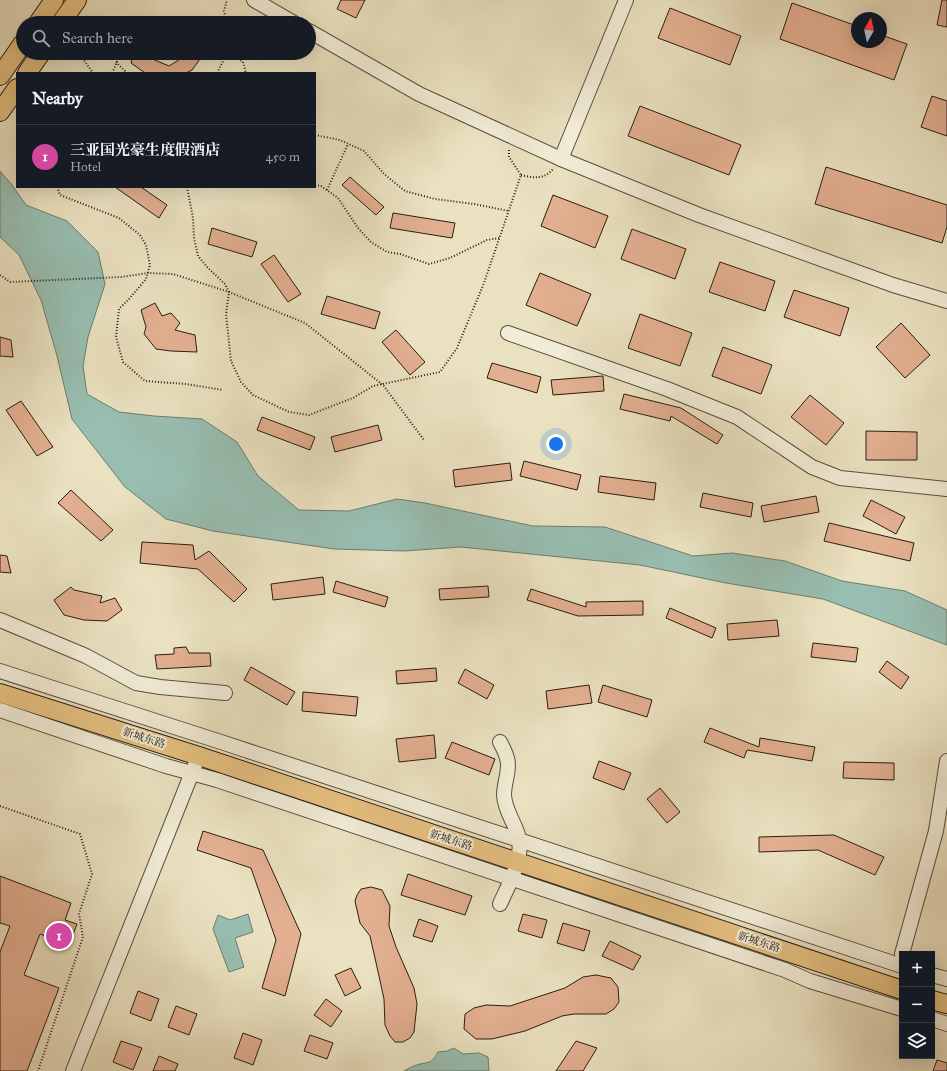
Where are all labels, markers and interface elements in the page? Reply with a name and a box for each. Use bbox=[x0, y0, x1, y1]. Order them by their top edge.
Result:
north arrow bbox=[851, 12, 887, 48]
search box bbox=[16, 16, 316, 60]
icon: search bbox=[30, 27, 52, 49]
text: Search here bbox=[62, 29, 133, 47]
text: Nearby bbox=[32, 88, 83, 109]
text: 三亚国光豪生度假酒店 bbox=[70, 141, 220, 159]
text: 1 bbox=[42, 149, 48, 165]
text: 450 m bbox=[265, 149, 300, 165]
text: Hotel bbox=[70, 159, 101, 175]
your location bbox=[546, 434, 566, 454]
street label: 新城东路 bbox=[121, 725, 167, 751]
street label: 新城东路 bbox=[428, 827, 474, 853]
pin: 1 bbox=[46, 921, 72, 951]
street label: 新城东路 bbox=[736, 929, 782, 955]
map controls bbox=[899, 951, 935, 1059]
button: + bbox=[899, 951, 935, 987]
button: − bbox=[899, 987, 935, 1023]
button: layers bbox=[899, 1023, 935, 1059]

